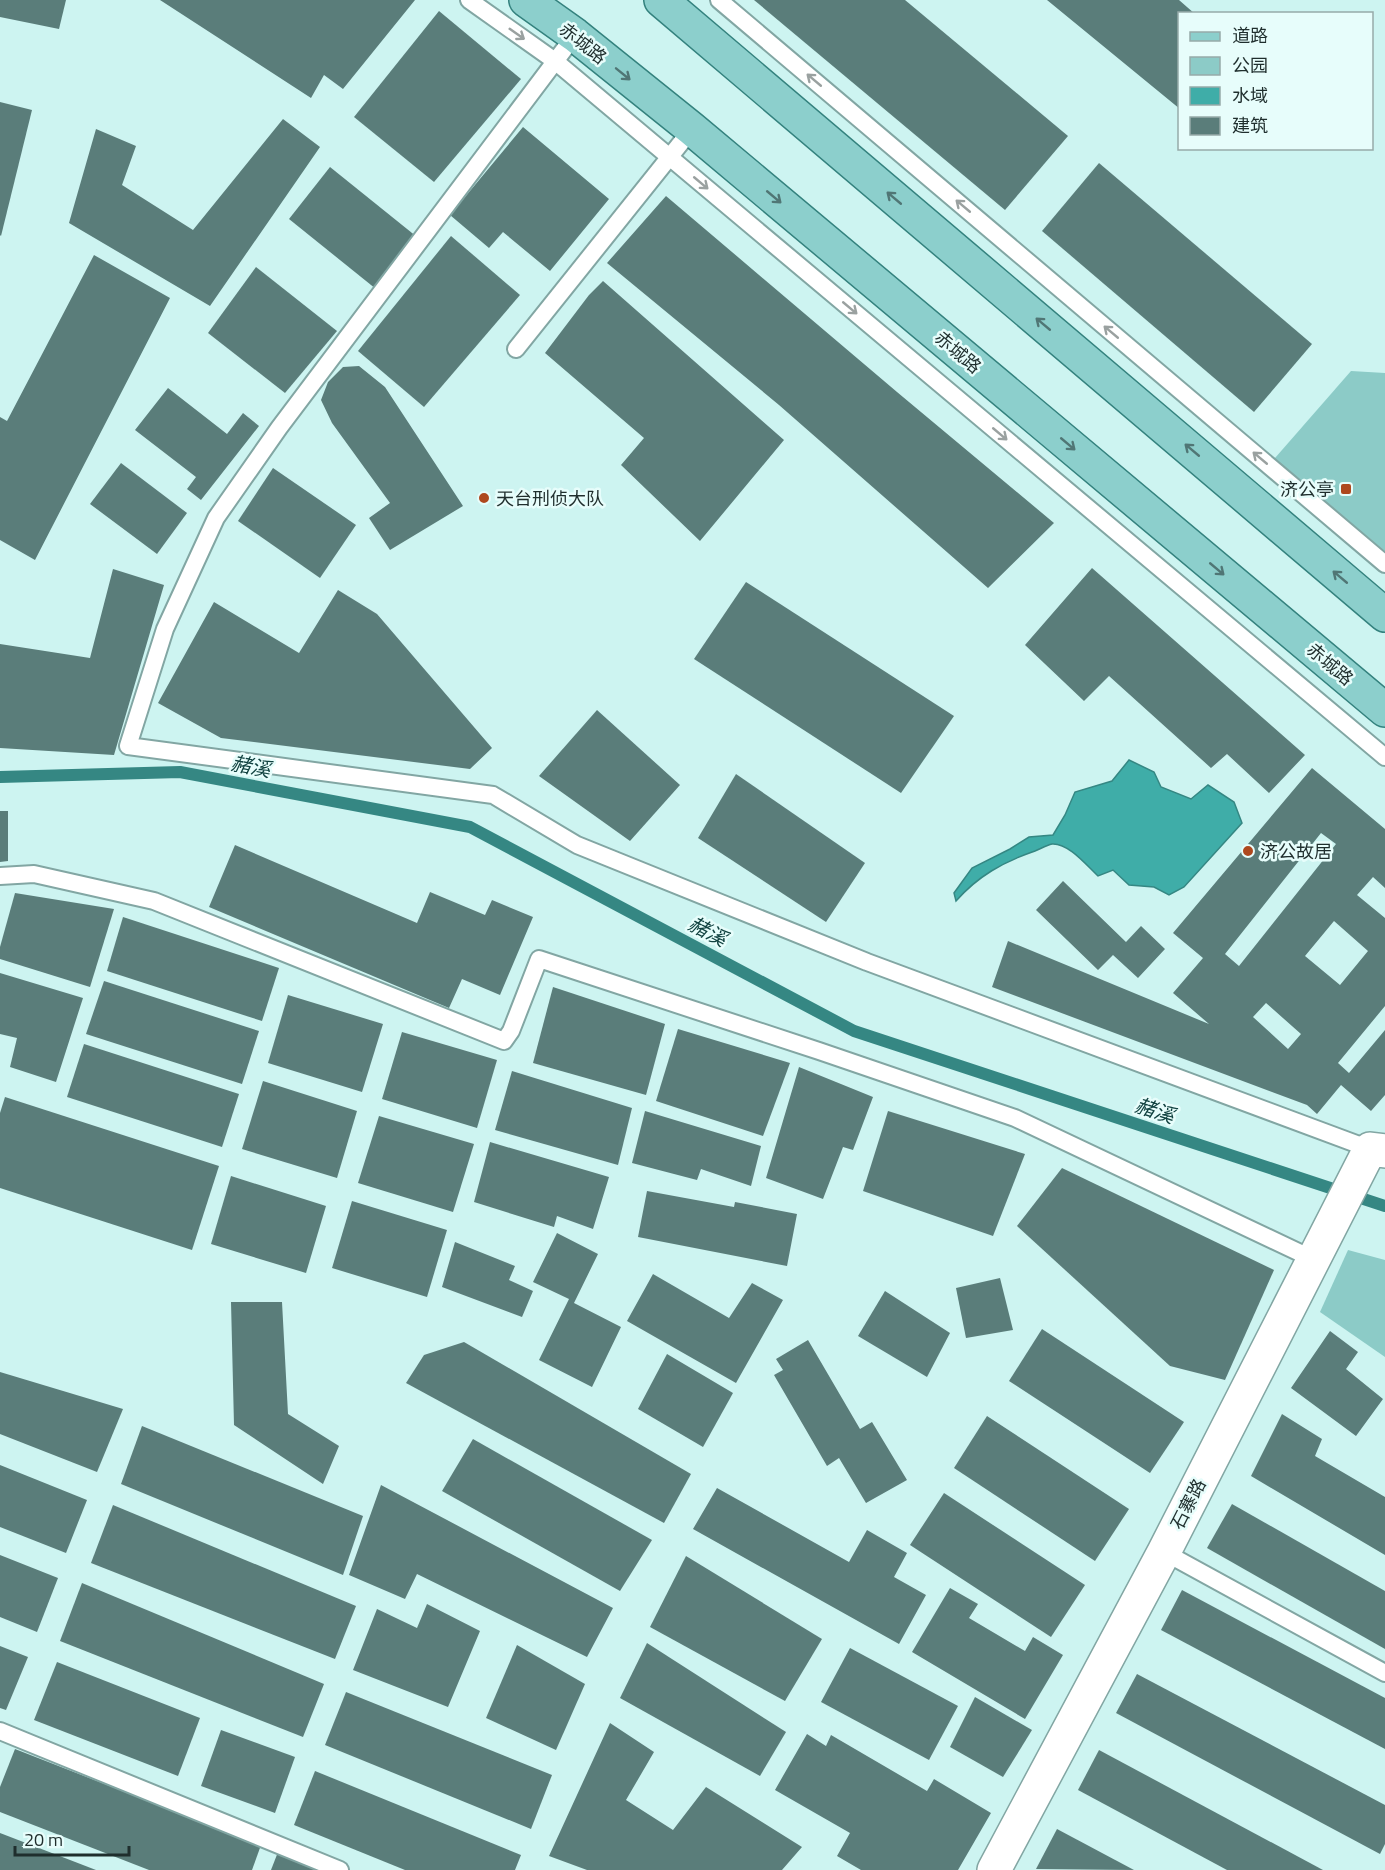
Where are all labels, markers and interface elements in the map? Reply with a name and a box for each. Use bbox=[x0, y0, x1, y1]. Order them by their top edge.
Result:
legend bbox=[1178, 12, 1373, 150]
street label: 赤城路 bbox=[553, 16, 613, 70]
text: 道路 bbox=[1232, 22, 1268, 49]
one-way arrow bbox=[508, 28, 524, 40]
text: 公园 bbox=[1232, 52, 1268, 79]
one-way arrow bbox=[615, 67, 631, 80]
one-way arrow bbox=[807, 73, 822, 87]
text: 水域 bbox=[1232, 82, 1268, 109]
text: 建筑 bbox=[1232, 112, 1268, 139]
one-way arrow bbox=[693, 176, 708, 190]
one-way arrow bbox=[766, 190, 781, 204]
one-way arrow bbox=[887, 191, 902, 205]
one-way arrow bbox=[956, 199, 971, 213]
one-way arrow bbox=[842, 301, 857, 315]
one-way arrow bbox=[1036, 317, 1051, 331]
street label: 赤城路 bbox=[929, 324, 987, 380]
one-way arrow bbox=[1104, 326, 1120, 339]
one-way arrow bbox=[992, 427, 1008, 440]
one-way arrow bbox=[1060, 437, 1075, 451]
one-way arrow bbox=[1184, 444, 1200, 457]
one-way arrow bbox=[1253, 451, 1268, 465]
place label: 济公亭 bbox=[1280, 476, 1334, 503]
marker: 济公亭 bbox=[1339, 482, 1353, 496]
place label: 天台刑侦大队 bbox=[496, 485, 604, 512]
marker: 天台刑侦大队 bbox=[477, 491, 491, 505]
one-way arrow bbox=[1209, 562, 1224, 576]
one-way arrow bbox=[1332, 570, 1348, 583]
street label: 赤城路 bbox=[1301, 636, 1359, 692]
water label: 赭溪 bbox=[228, 747, 276, 785]
place label: 济公故居 bbox=[1260, 838, 1332, 865]
marker: 济公故居 bbox=[1241, 844, 1255, 858]
water label: 赭溪 bbox=[683, 908, 735, 955]
water label: 赭溪 bbox=[1131, 1089, 1181, 1132]
street label: 石寨路 bbox=[1164, 1474, 1212, 1534]
scale bar bbox=[15, 1819, 129, 1857]
text: 20 m bbox=[24, 1826, 63, 1853]

